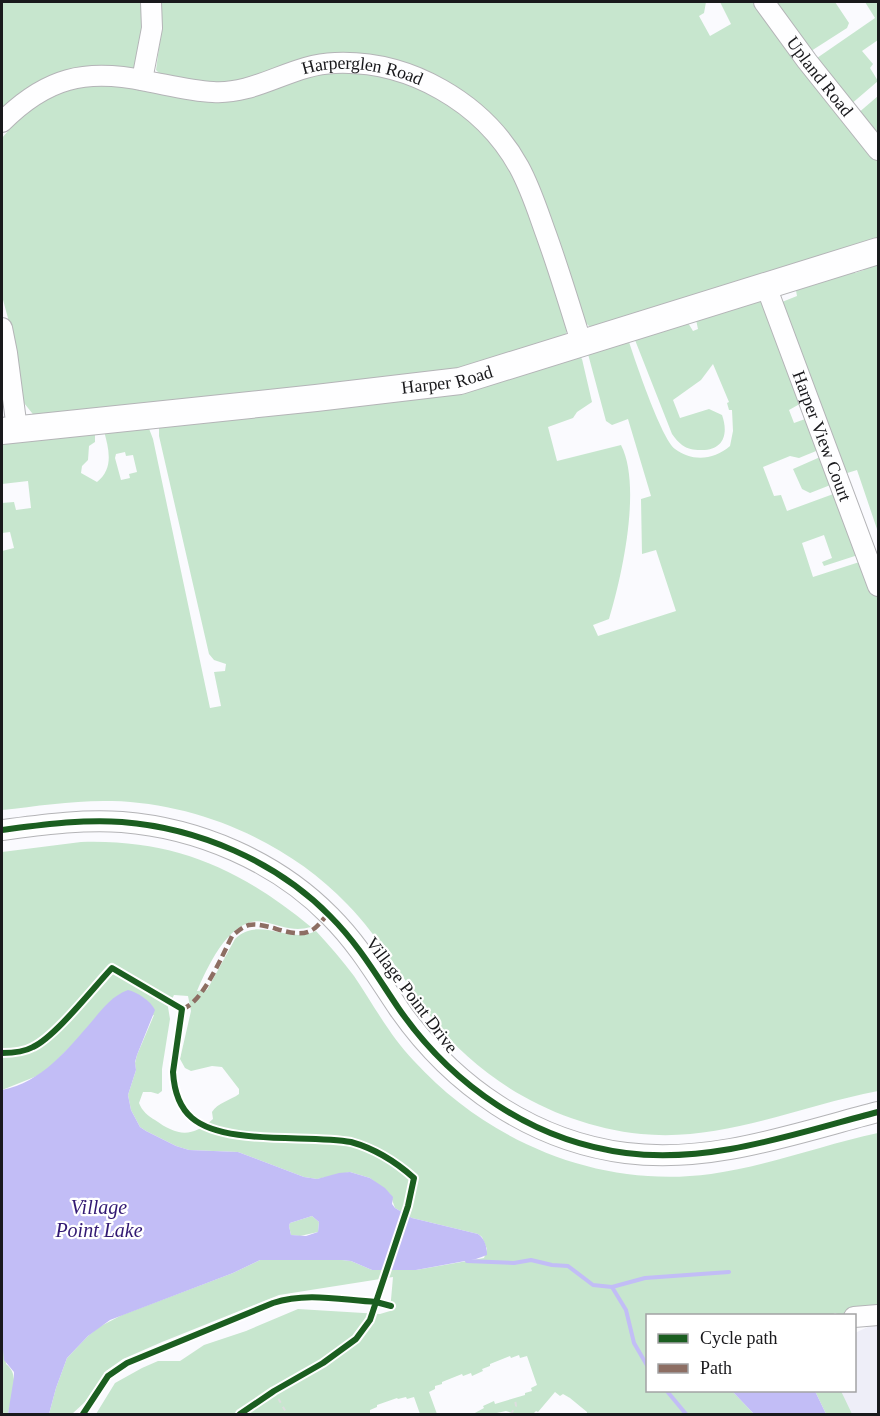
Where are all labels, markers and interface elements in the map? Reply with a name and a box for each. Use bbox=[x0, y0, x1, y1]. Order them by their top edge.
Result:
street label: Upland Road bbox=[783, 33, 857, 120]
street label: Harperglen Road bbox=[299, 53, 426, 89]
street label: Harper Road bbox=[400, 361, 495, 398]
street label: Harper View Court bbox=[789, 368, 855, 504]
street label: Village Point Drive bbox=[362, 933, 462, 1057]
water label: Village Point Lake bbox=[54, 1196, 143, 1241]
legend bbox=[646, 1314, 856, 1392]
text: Cycle path bbox=[700, 1328, 777, 1348]
text: Path bbox=[700, 1358, 732, 1378]

